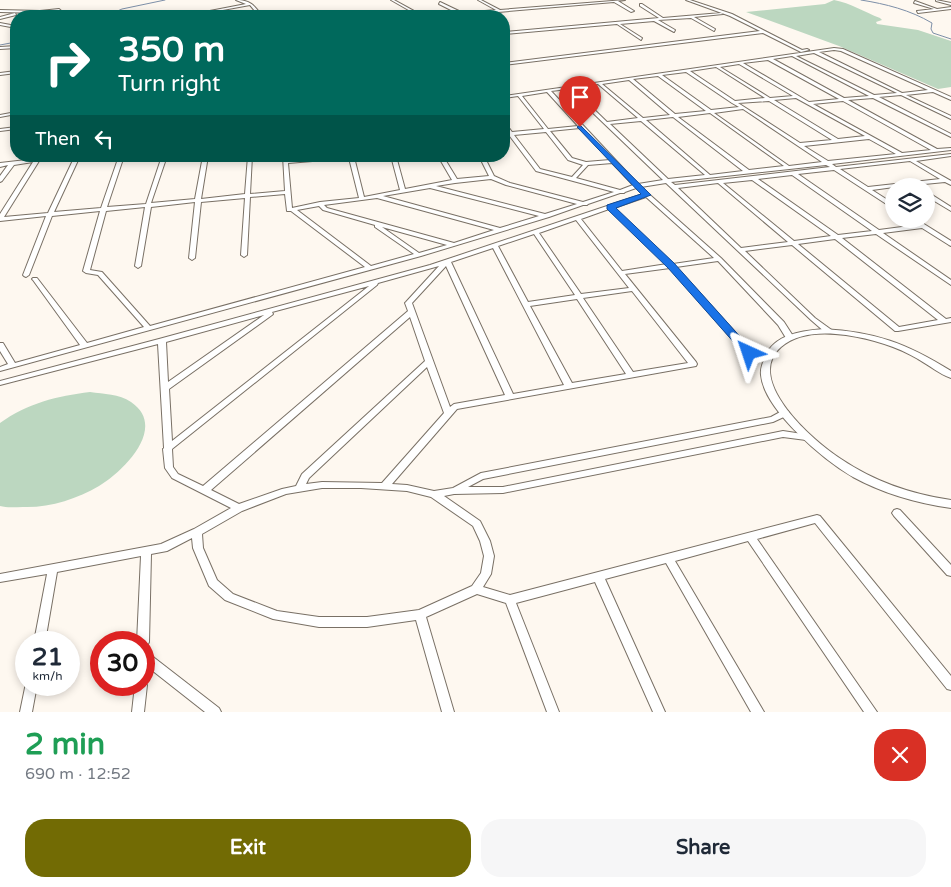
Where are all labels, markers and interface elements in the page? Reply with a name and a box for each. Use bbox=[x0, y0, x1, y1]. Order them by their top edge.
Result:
text: 350 m bbox=[118, 29, 225, 71]
icon: right bbox=[35, 30, 100, 95]
text: Turn right bbox=[118, 71, 220, 97]
pin bbox=[559, 76, 601, 127]
icon: arrive bbox=[566, 83, 594, 111]
icon: left bbox=[90, 125, 118, 153]
text: Then bbox=[35, 128, 80, 150]
map controls bbox=[885, 178, 935, 228]
button: layers bbox=[885, 178, 935, 228]
position arrow bbox=[722, 326, 774, 378]
speed limit sign: 30 bbox=[90, 631, 155, 696]
text: 21 bbox=[32, 642, 63, 672]
text: km/h bbox=[32, 669, 63, 683]
text: 2 min bbox=[25, 726, 105, 763]
button: close bbox=[874, 729, 926, 781]
text: 690 m · 12:52 bbox=[25, 764, 131, 784]
button: Exit bbox=[25, 819, 471, 877]
button: Share bbox=[481, 819, 926, 877]

